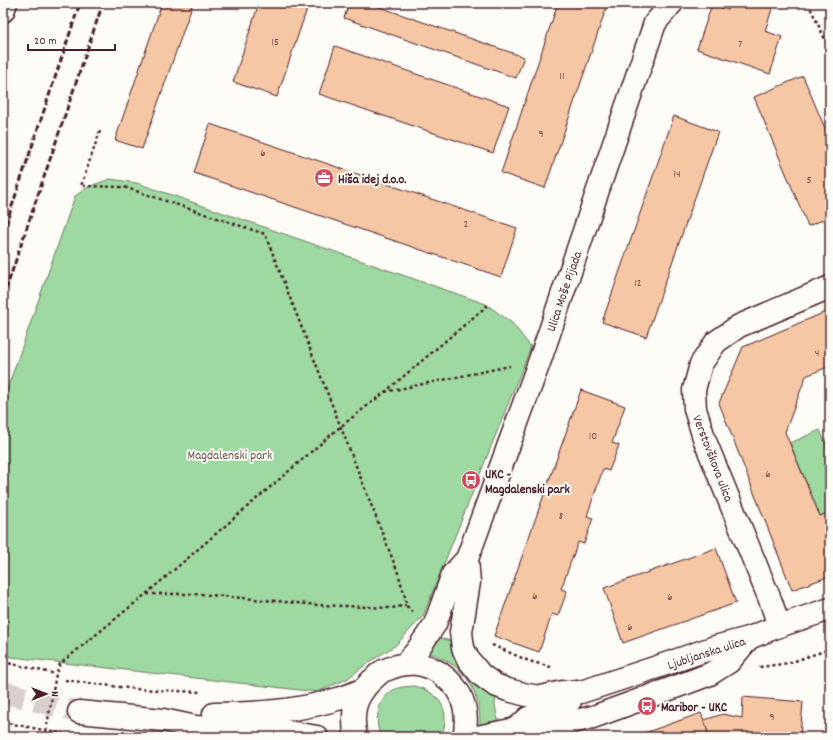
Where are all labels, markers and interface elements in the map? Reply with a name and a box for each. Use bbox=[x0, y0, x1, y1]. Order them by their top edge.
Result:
scale bar bbox=[28, 26, 115, 52]
text: 20 m bbox=[34, 33, 57, 50]
house number: 15 bbox=[271, 35, 279, 51]
house number: 7 bbox=[738, 37, 742, 53]
house number: 11 bbox=[560, 69, 564, 85]
house number: 9 bbox=[538, 127, 544, 143]
house number: 6 bbox=[260, 146, 266, 162]
office icon: Hiša idej d.o.o. bbox=[313, 167, 335, 189]
house number: 14 bbox=[674, 167, 680, 183]
place label: Hiša idej d.o.o. bbox=[338, 171, 406, 190]
house number: 5 bbox=[806, 173, 812, 189]
house number: 2 bbox=[464, 217, 469, 233]
street label: Ulica Moše Pijada bbox=[543, 248, 588, 334]
house number: 12 bbox=[634, 276, 642, 292]
house number: 4 bbox=[815, 346, 819, 362]
street label: Verstovškova ulica bbox=[686, 413, 737, 506]
house number: 10 bbox=[589, 429, 597, 445]
park label: Magdalenski park bbox=[188, 447, 272, 466]
place label: UKC - Magdalenski park bbox=[485, 466, 570, 500]
house number: 6 bbox=[765, 467, 771, 483]
bus stop icon: UKC - Magdalenski park bbox=[460, 469, 482, 491]
house number: 8 bbox=[559, 509, 563, 525]
house number: 6 bbox=[532, 589, 538, 605]
house number: 6 bbox=[667, 590, 673, 606]
house number: 6 bbox=[627, 620, 633, 636]
street label: Ljubljanska ulica bbox=[665, 633, 749, 676]
north arrow bbox=[26, 674, 66, 714]
text: N bbox=[46, 691, 62, 697]
bus stop icon: Maribor - UKC bbox=[636, 695, 658, 717]
place label: Maribor - UKC bbox=[661, 699, 728, 718]
house number: 9 bbox=[769, 710, 775, 726]

